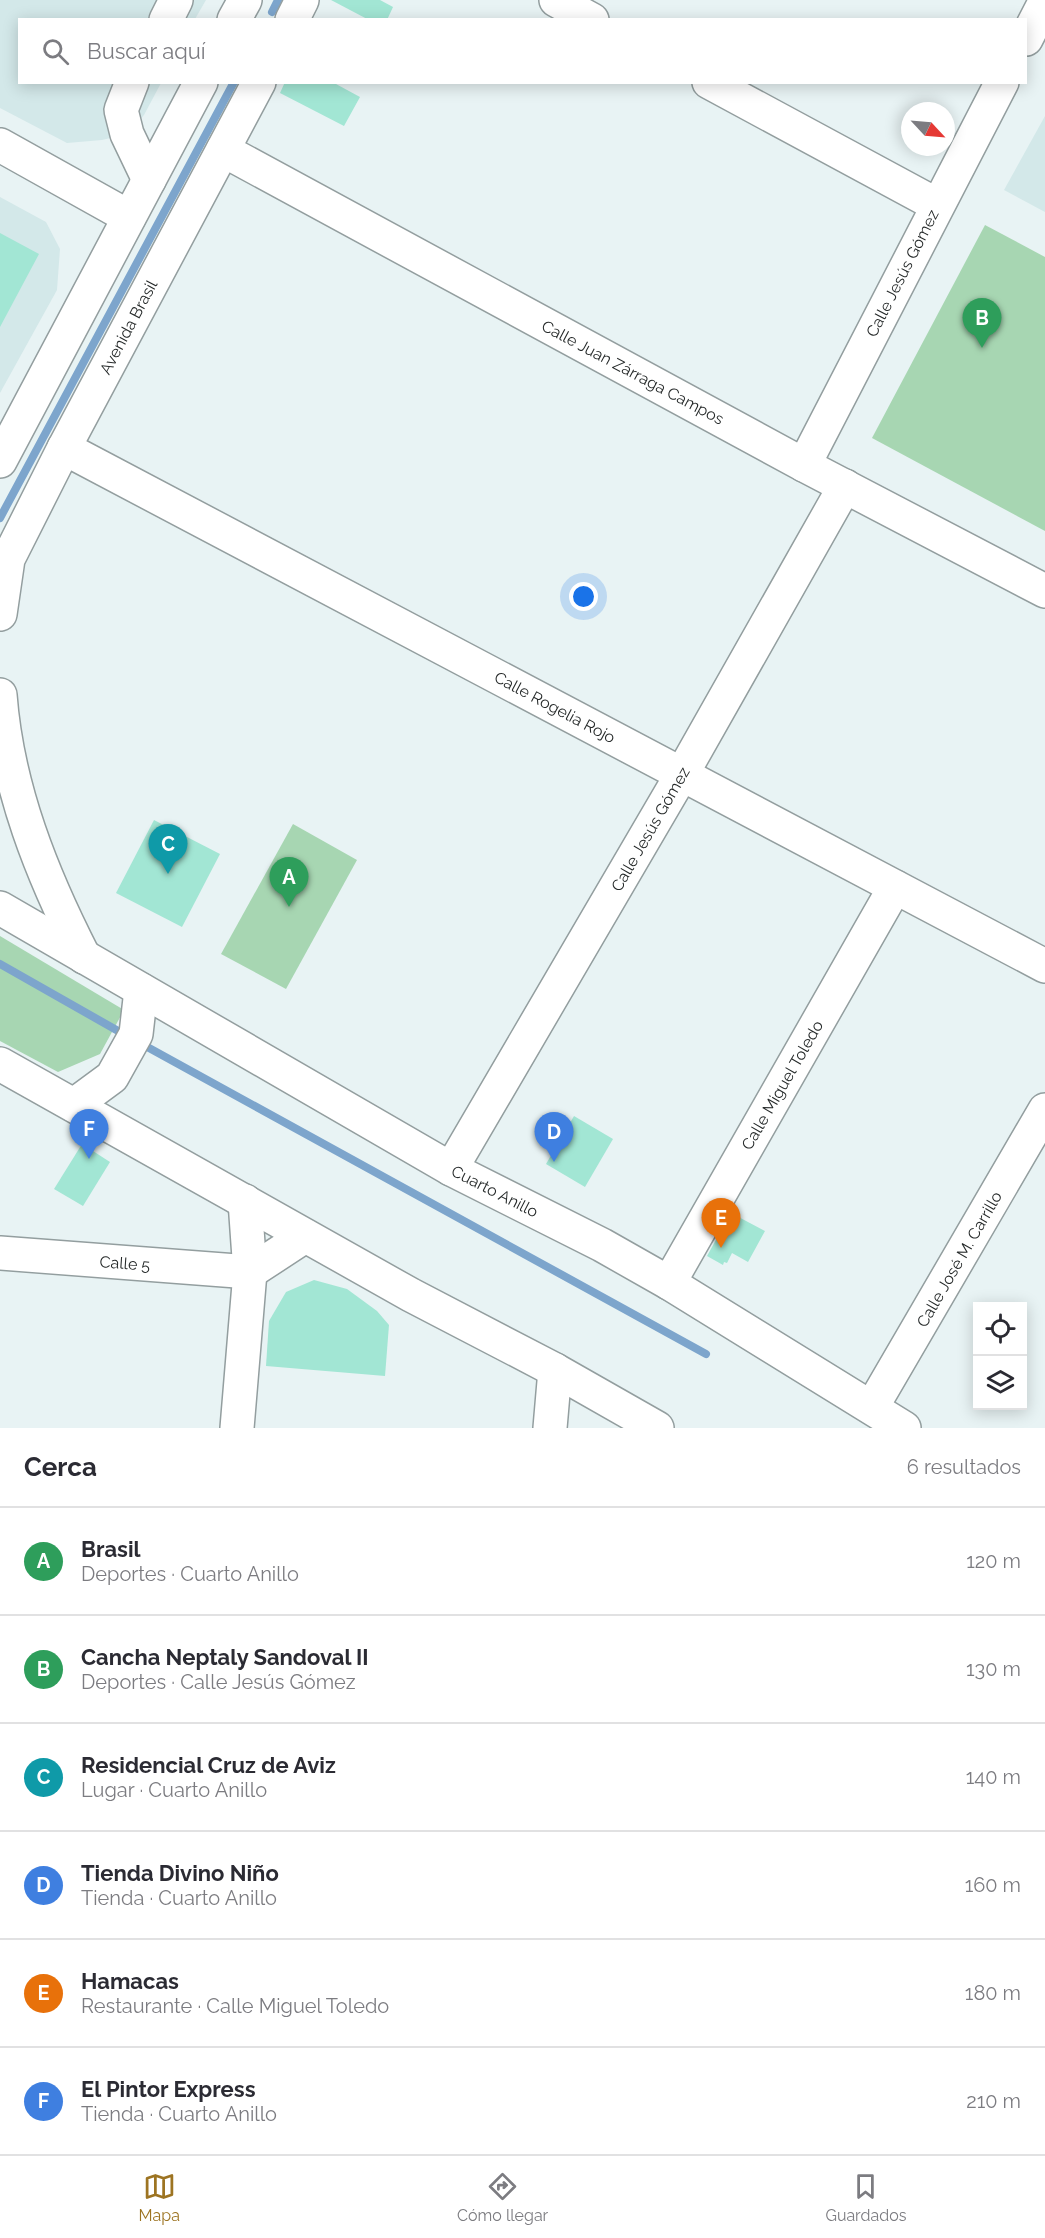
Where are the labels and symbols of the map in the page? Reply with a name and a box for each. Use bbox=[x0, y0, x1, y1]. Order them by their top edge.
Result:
north arrow bbox=[901, 102, 955, 156]
street label: Calle Jesús Gómez bbox=[862, 206, 943, 340]
street label: Avenida Brasil bbox=[96, 276, 162, 378]
pin: B bbox=[962, 298, 1002, 348]
street label: Calle Juan Zárraga Campos bbox=[538, 316, 727, 429]
your location bbox=[569, 582, 598, 611]
street label: Calle Rogelia Rojo bbox=[491, 668, 619, 747]
street label: Calle Jesús Gómez bbox=[607, 764, 694, 895]
pin: C bbox=[148, 824, 188, 874]
pin: A bbox=[270, 858, 308, 907]
street label: Calle Miguel Toledo bbox=[738, 1017, 827, 1153]
pin: F bbox=[70, 1110, 109, 1159]
pin: D bbox=[534, 1112, 574, 1162]
street label: Cuarto Anillo bbox=[448, 1161, 541, 1221]
street label: Calle José M. Carrillo bbox=[913, 1188, 1006, 1330]
pin: E bbox=[702, 1198, 740, 1248]
street label: Calle 5 bbox=[99, 1252, 151, 1275]

